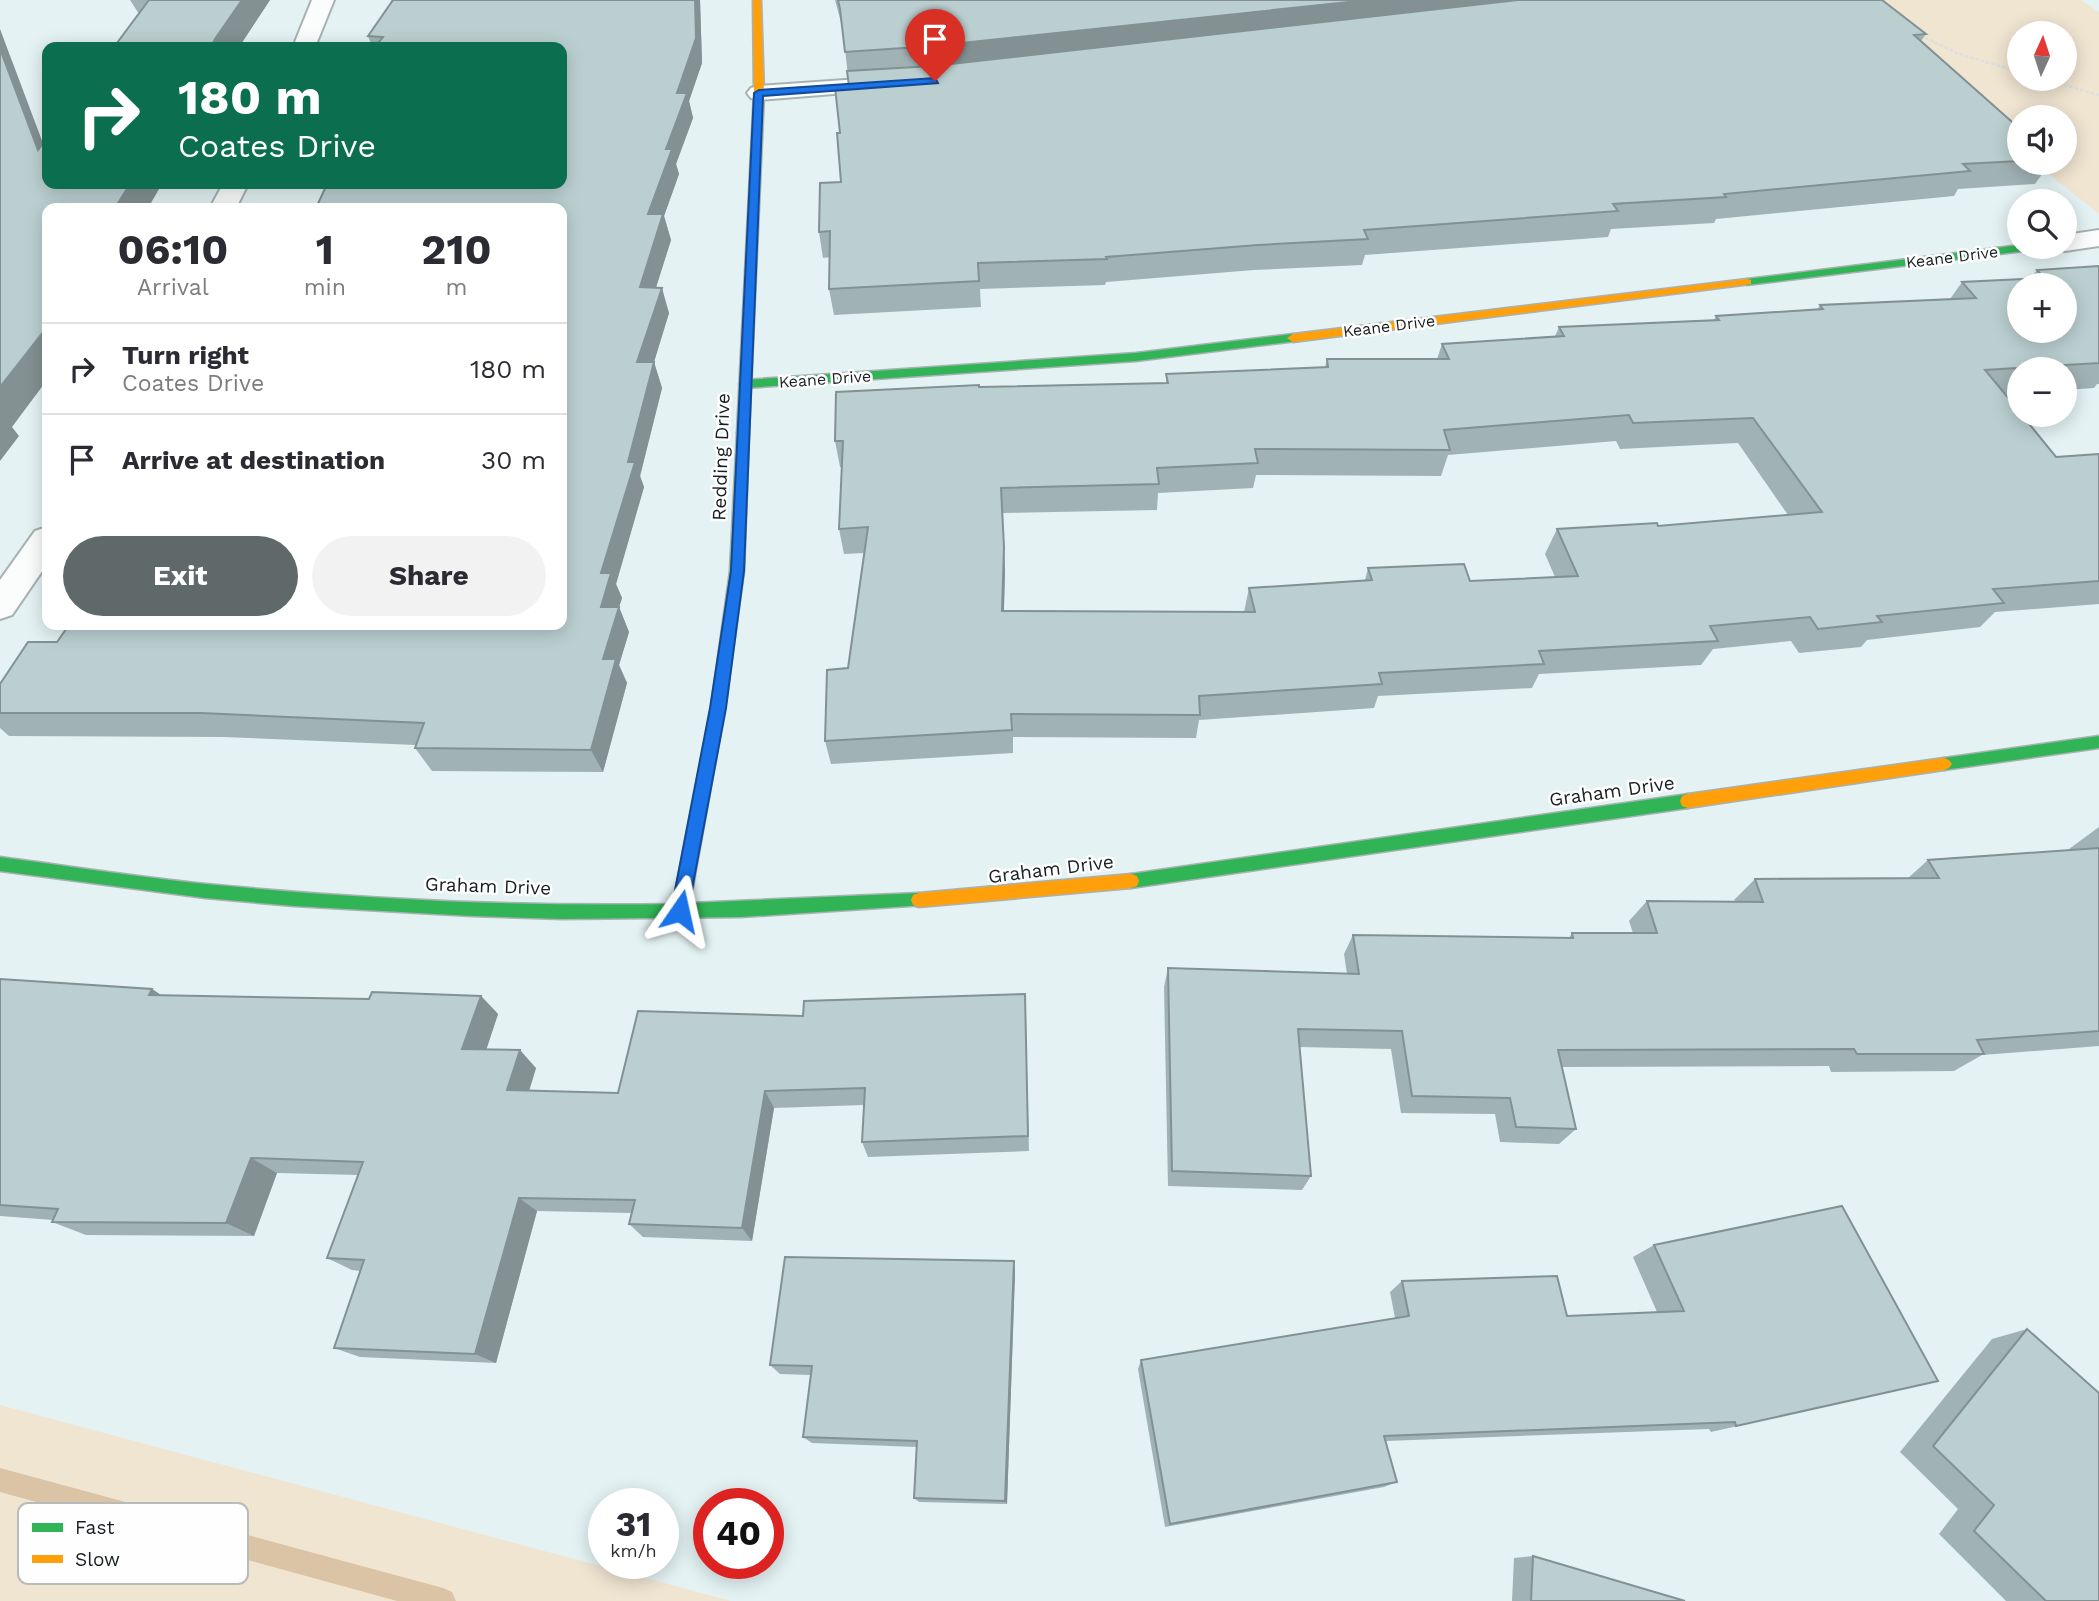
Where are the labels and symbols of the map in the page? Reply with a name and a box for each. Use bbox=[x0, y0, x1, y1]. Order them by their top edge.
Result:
pin bbox=[905, 9, 965, 81]
north arrow bbox=[2007, 21, 2077, 91]
street label: Keane Drive bbox=[1905, 242, 1999, 272]
street label: Keane Drive bbox=[1342, 311, 1436, 341]
street label: Keane Drive bbox=[778, 366, 872, 392]
street label: Redding Drive bbox=[707, 393, 735, 521]
street label: Graham Drive bbox=[1548, 771, 1676, 811]
street label: Graham Drive bbox=[987, 850, 1115, 888]
street label: Graham Drive bbox=[424, 872, 552, 900]
position arrow bbox=[643, 874, 717, 948]
speed limit sign: 40 bbox=[693, 1488, 784, 1579]
legend bbox=[18, 1503, 248, 1584]
text: Fast bbox=[75, 1516, 114, 1539]
text: Slow bbox=[75, 1548, 120, 1571]

